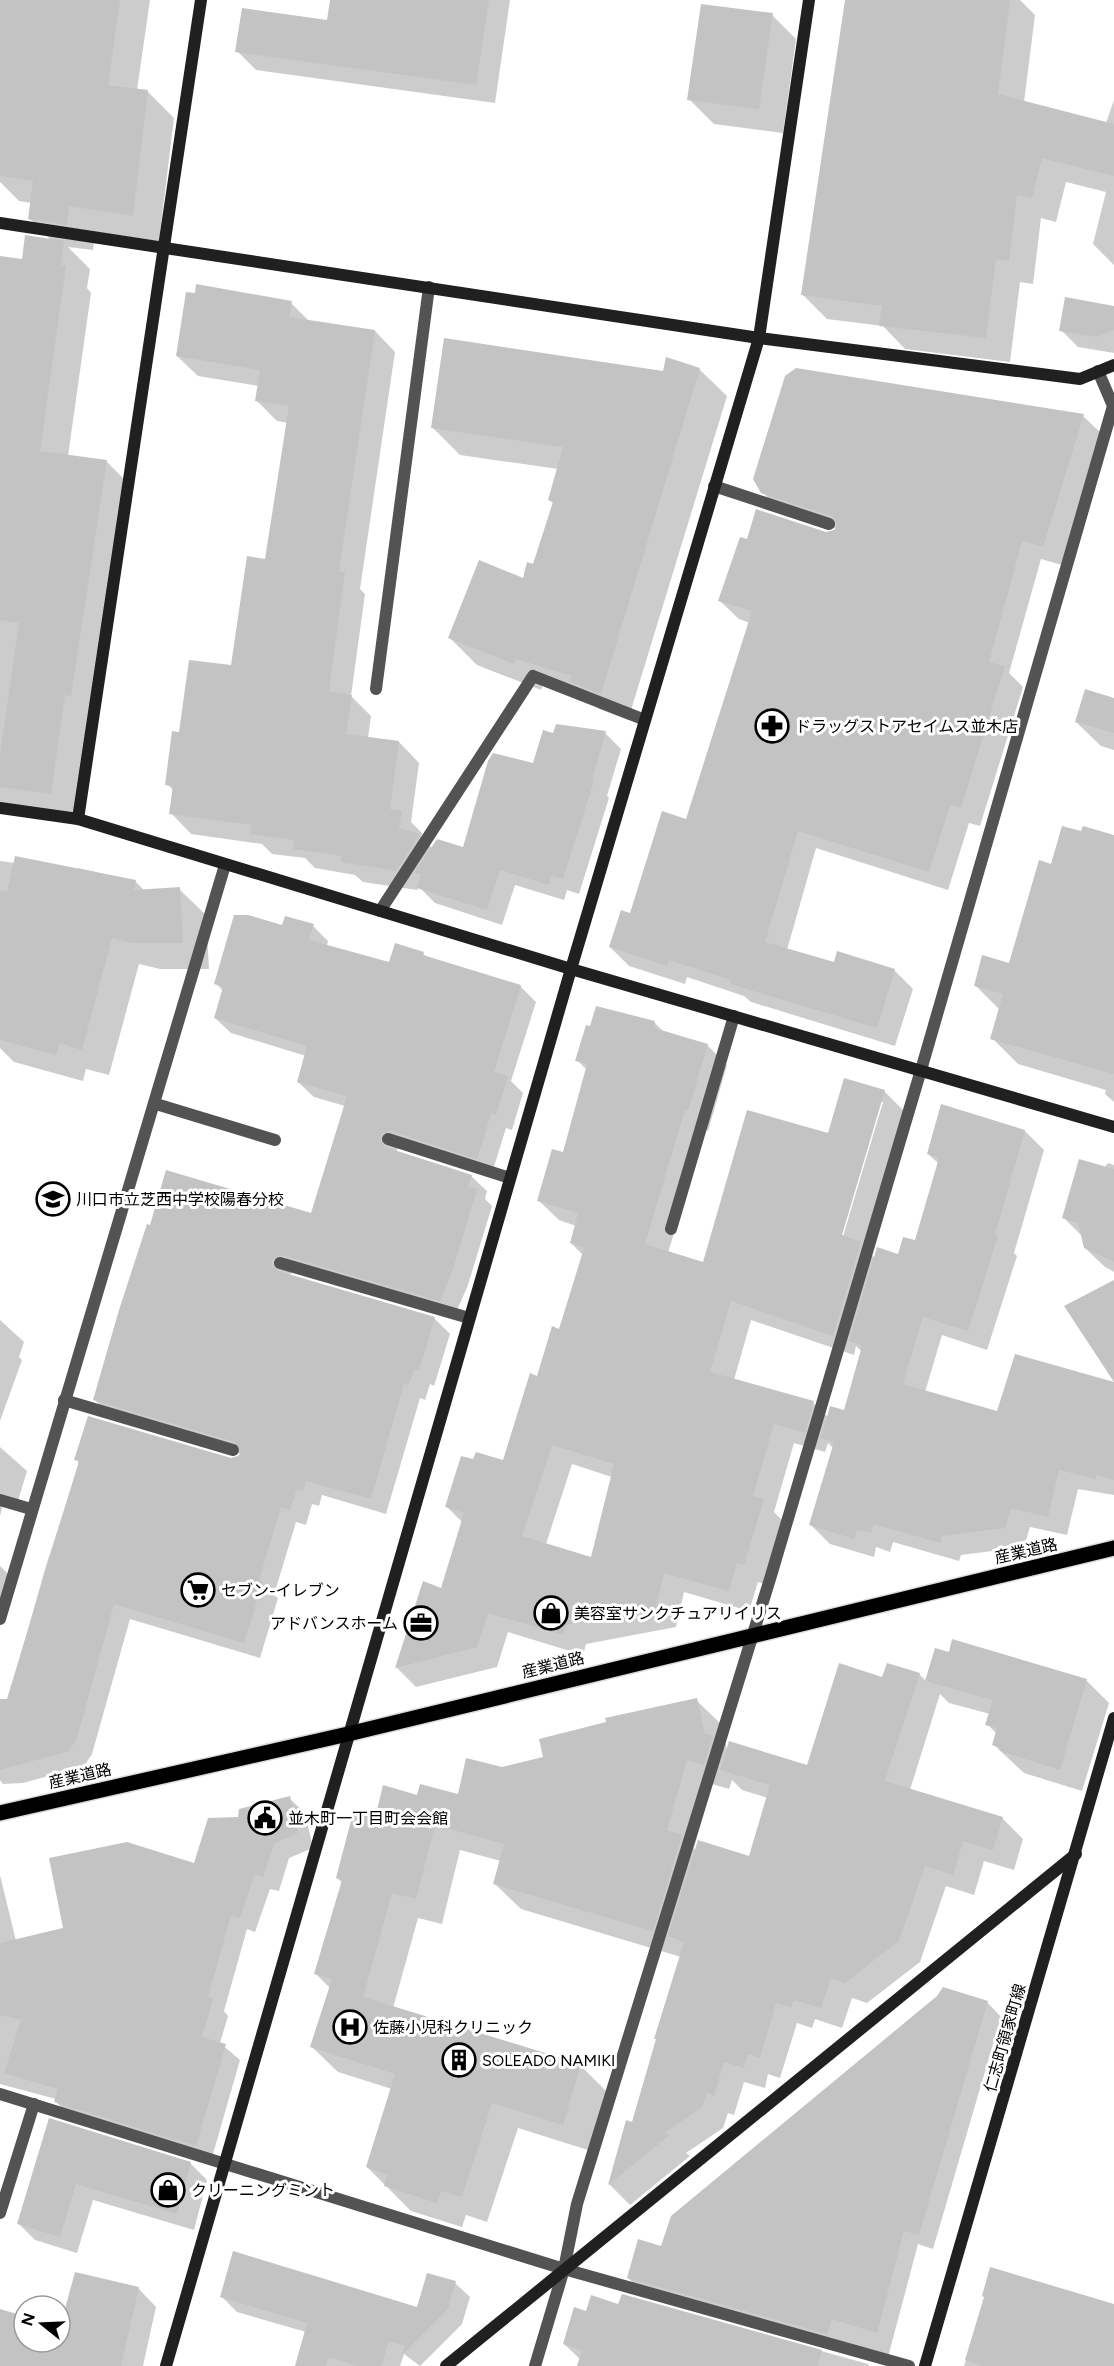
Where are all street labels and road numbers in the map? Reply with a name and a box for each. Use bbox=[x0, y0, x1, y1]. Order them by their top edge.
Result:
street label: 産業道路 bbox=[993, 1535, 1059, 1567]
street label: 産業道路 bbox=[520, 1648, 586, 1682]
street label: 産業道路 bbox=[47, 1760, 113, 1792]
street label: 仁志町領家町線 bbox=[980, 1982, 1030, 2094]

